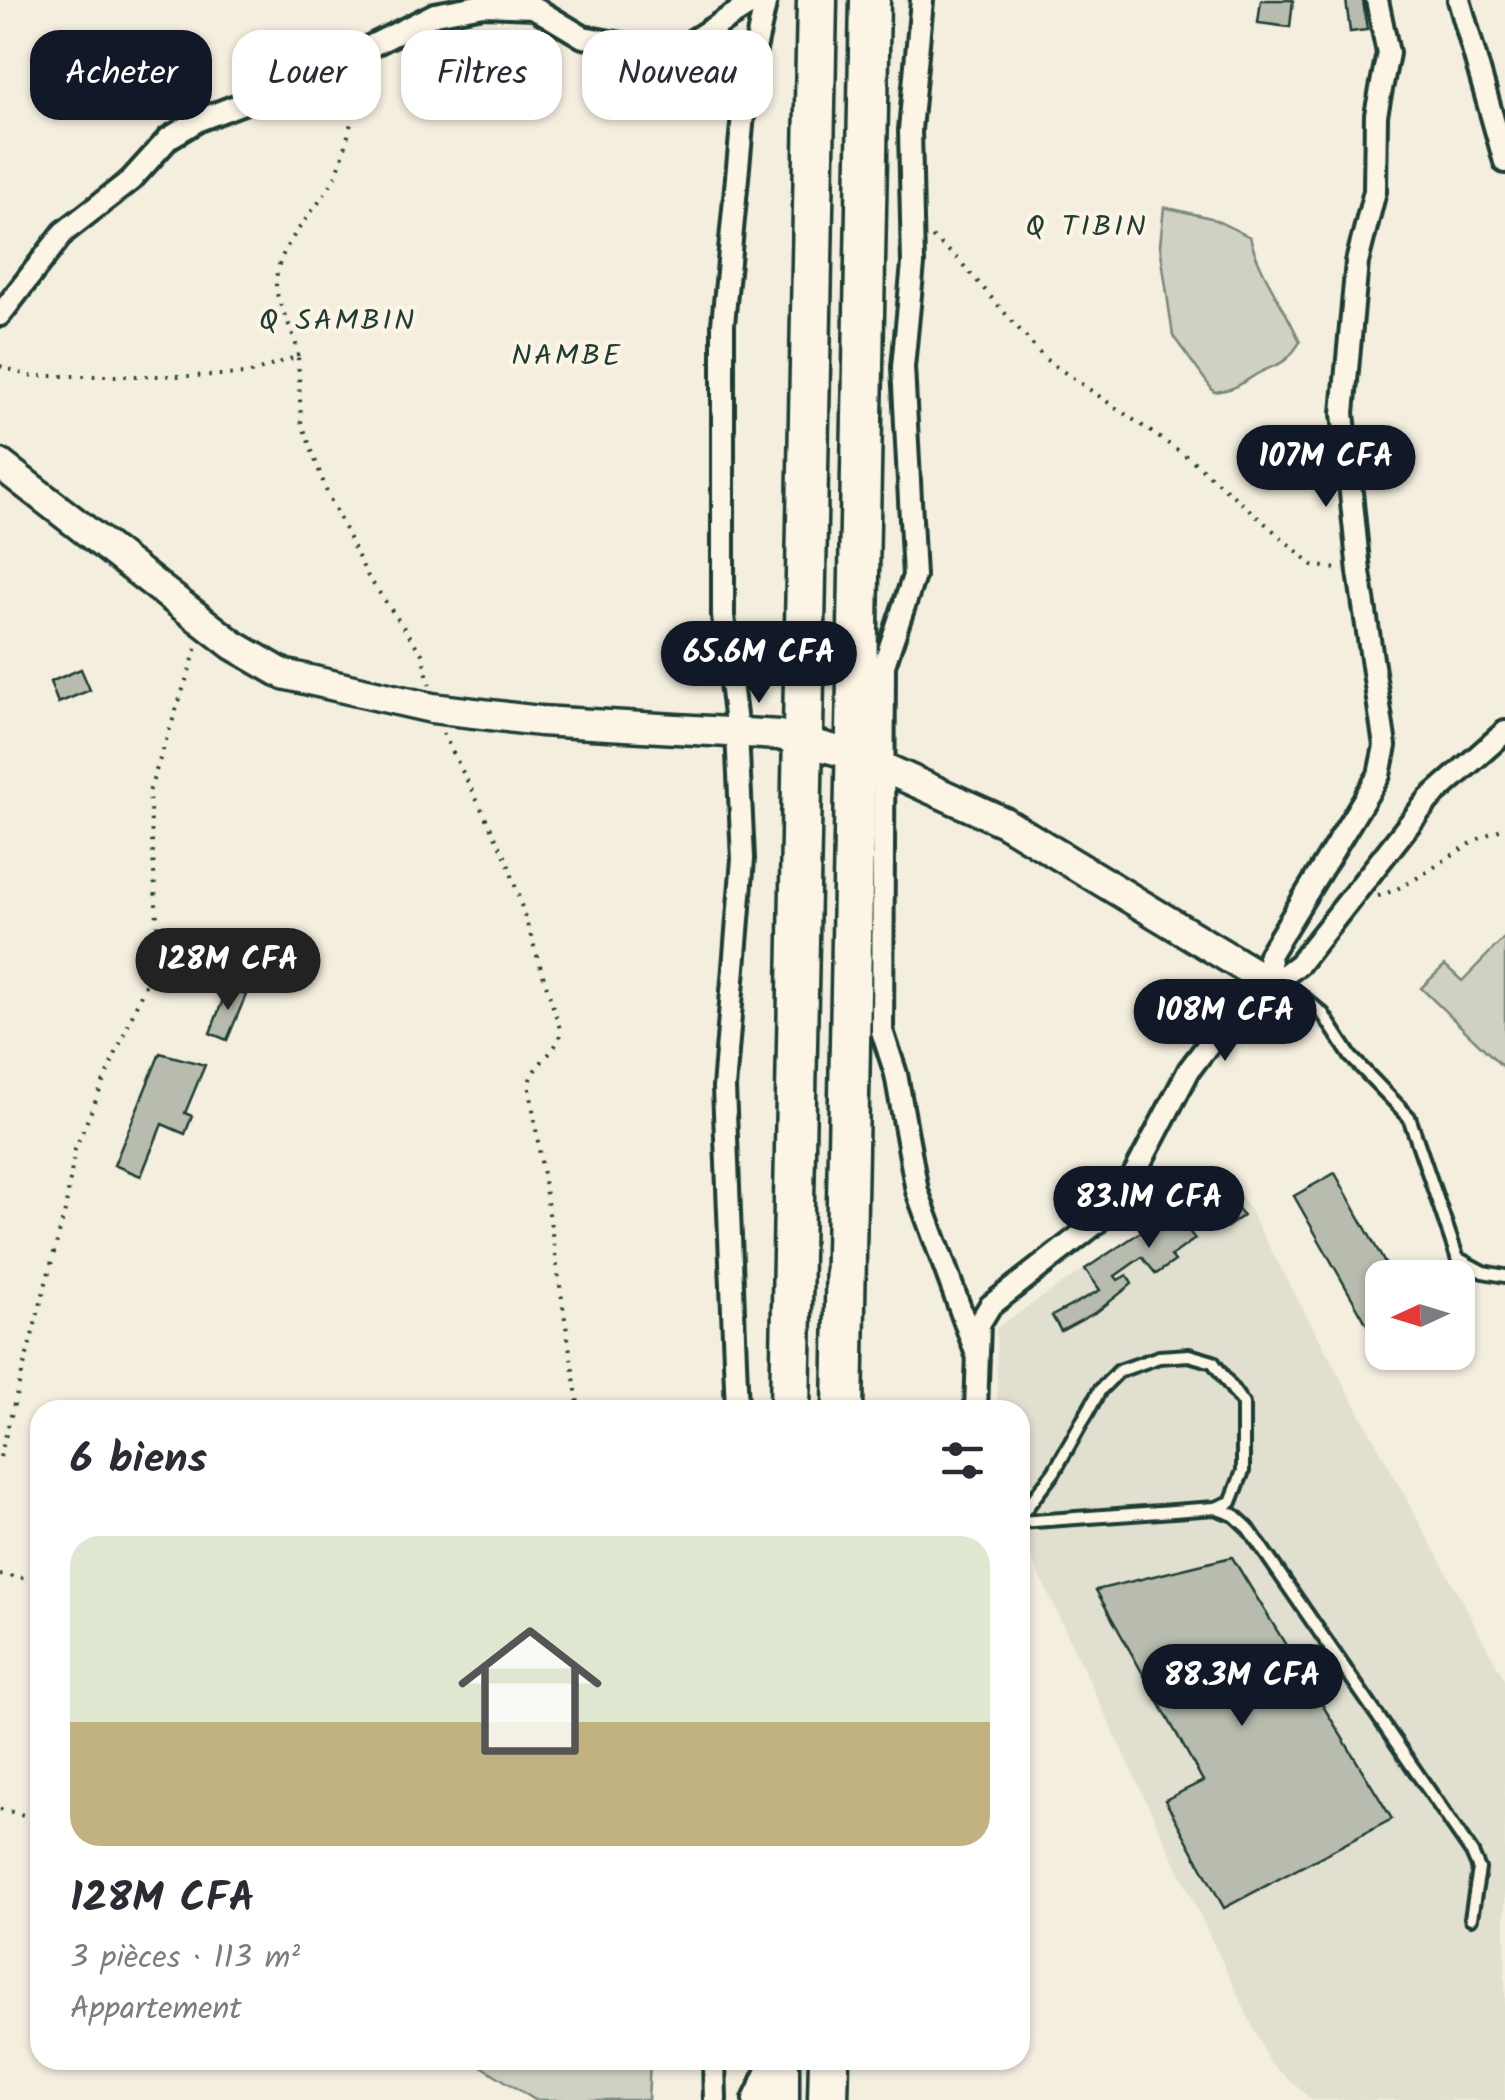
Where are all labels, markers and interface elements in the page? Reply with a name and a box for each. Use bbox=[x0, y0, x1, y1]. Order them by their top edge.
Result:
chip: Acheter bbox=[30, 30, 212, 120]
chip: Louer bbox=[232, 30, 381, 120]
chip: Filtres bbox=[401, 30, 562, 120]
chip: Nouveau bbox=[582, 30, 773, 120]
district label: Q TIBIN bbox=[1026, 204, 1148, 252]
district label: Q SAMBIN bbox=[259, 298, 417, 346]
district label: NAMBE bbox=[511, 333, 623, 381]
pin: 107M CFA bbox=[1223, 425, 1429, 510]
text: 107M CFA bbox=[1259, 432, 1393, 483]
pin: 65.6M CFA bbox=[645, 621, 873, 706]
text: 65.6M CFA bbox=[683, 628, 835, 679]
pin: 128M CFA bbox=[125, 928, 331, 1013]
text: 128M CFA bbox=[158, 935, 298, 986]
pin: 108M CFA bbox=[1122, 979, 1328, 1064]
text: 108M CFA bbox=[1156, 986, 1294, 1037]
pin: 83.1M CFA bbox=[1035, 1166, 1263, 1251]
text: 83.1M CFA bbox=[1075, 1173, 1223, 1224]
north arrow bbox=[1365, 1260, 1475, 1370]
map controls bbox=[1365, 1260, 1475, 1370]
text: 6 biens bbox=[70, 1427, 207, 1494]
icon: filters bbox=[935, 1433, 990, 1488]
icon: home bbox=[440, 1601, 620, 1781]
pin: 88.3M CFA bbox=[1128, 1644, 1356, 1729]
text: 88.3M CFA bbox=[1164, 1651, 1320, 1702]
text: 128M CFA bbox=[70, 1866, 255, 1933]
text: 3 pièces · 113 m² bbox=[70, 1933, 300, 1984]
text: Appartement bbox=[70, 1984, 242, 2035]

